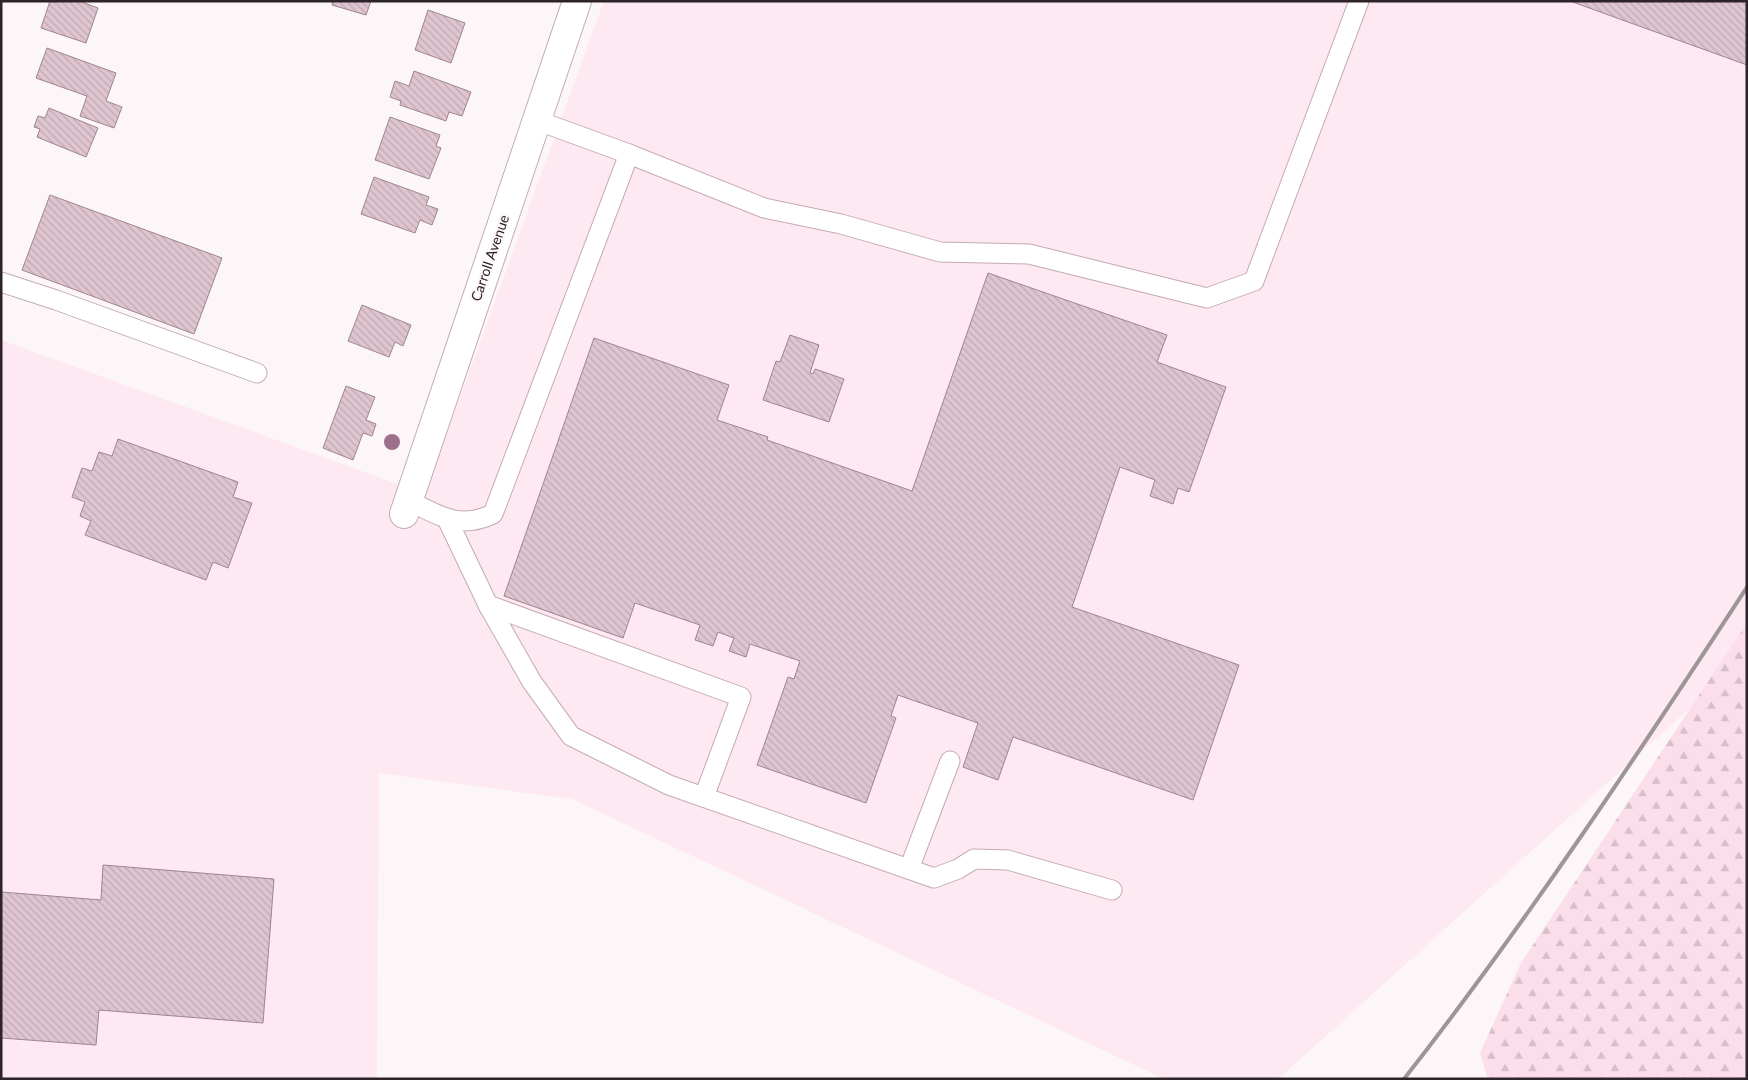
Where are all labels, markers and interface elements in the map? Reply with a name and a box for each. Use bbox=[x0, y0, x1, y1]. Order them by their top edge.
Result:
street label: Carroll Avenue bbox=[467, 212, 512, 303]

